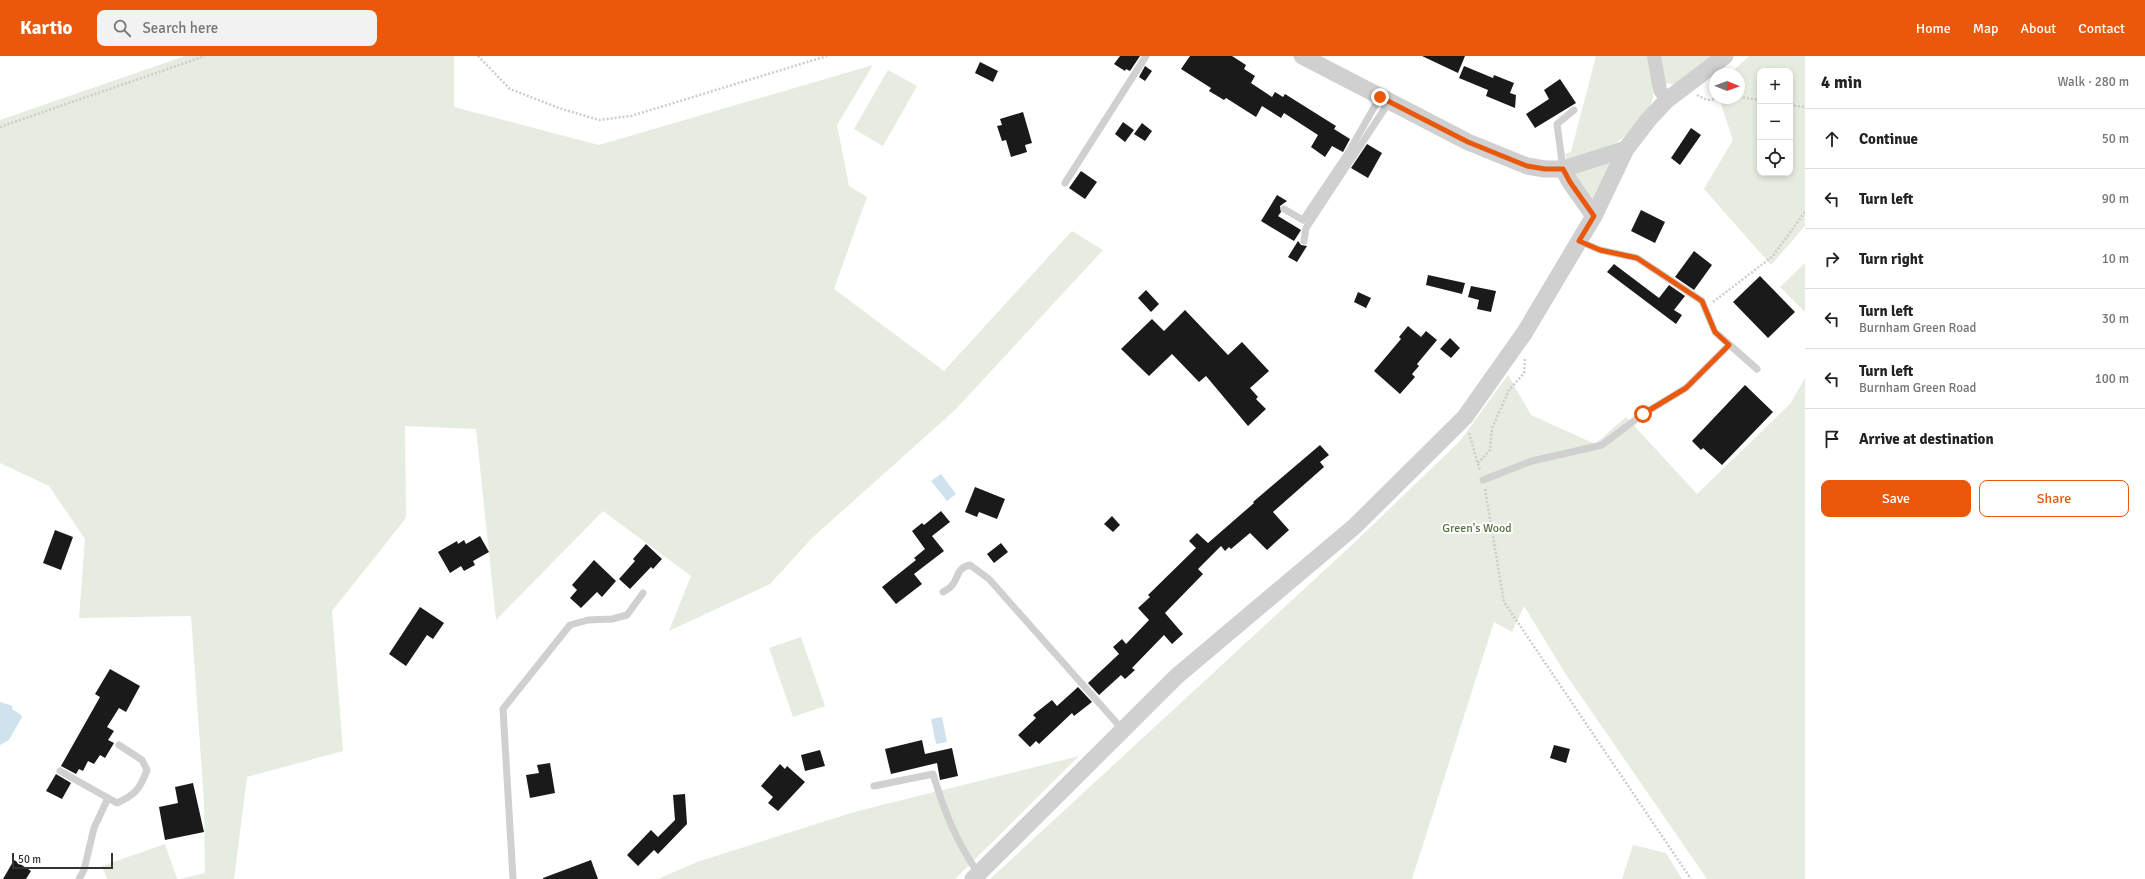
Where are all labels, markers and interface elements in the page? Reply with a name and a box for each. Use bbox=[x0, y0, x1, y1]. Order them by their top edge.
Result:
search box bbox=[97, 10, 377, 46]
text: Kartio bbox=[20, 16, 73, 40]
icon: search bbox=[111, 17, 133, 39]
text: Search here bbox=[143, 19, 218, 37]
text: Home bbox=[1916, 20, 1951, 37]
text: Map bbox=[1973, 20, 1998, 37]
text: About bbox=[2020, 20, 2056, 37]
text: Contact bbox=[2078, 20, 2125, 37]
north arrow bbox=[1709, 68, 1745, 104]
map controls bbox=[1757, 68, 1793, 176]
button: + bbox=[1757, 68, 1793, 104]
text: 4 min bbox=[1821, 72, 1862, 93]
text: Walk · 280 m bbox=[2058, 74, 2129, 90]
route end bbox=[1371, 88, 1389, 106]
button: − bbox=[1757, 104, 1793, 140]
icon: ahead bbox=[1821, 128, 1843, 150]
text: Continue bbox=[1859, 130, 1918, 148]
text: 50 m bbox=[2102, 131, 2129, 147]
button: locate bbox=[1757, 140, 1793, 176]
icon: left bbox=[1821, 188, 1843, 210]
text: Turn left bbox=[1859, 190, 1913, 208]
text: 90 m bbox=[2102, 191, 2129, 207]
icon: right bbox=[1821, 248, 1843, 270]
text: Turn right bbox=[1859, 250, 1924, 268]
text: 10 m bbox=[2102, 251, 2129, 267]
text: Turn left bbox=[1859, 302, 1913, 320]
icon: left bbox=[1821, 308, 1843, 330]
text: 30 m bbox=[2102, 311, 2129, 327]
text: Burnham Green Road bbox=[1859, 320, 1976, 336]
text: Turn left bbox=[1859, 362, 1913, 380]
icon: left bbox=[1821, 368, 1843, 390]
text: 100 m bbox=[2095, 371, 2129, 387]
text: Burnham Green Road bbox=[1859, 380, 1976, 396]
route start bbox=[1634, 405, 1652, 423]
icon: arrive bbox=[1821, 428, 1843, 450]
text: Arrive at destination bbox=[1859, 430, 1994, 448]
button: Save bbox=[1821, 480, 1971, 517]
button: Share bbox=[1979, 480, 2129, 517]
park label: Green's Wood bbox=[1442, 521, 1512, 536]
scale bar bbox=[12, 851, 113, 870]
text: 50 m bbox=[18, 853, 41, 866]

